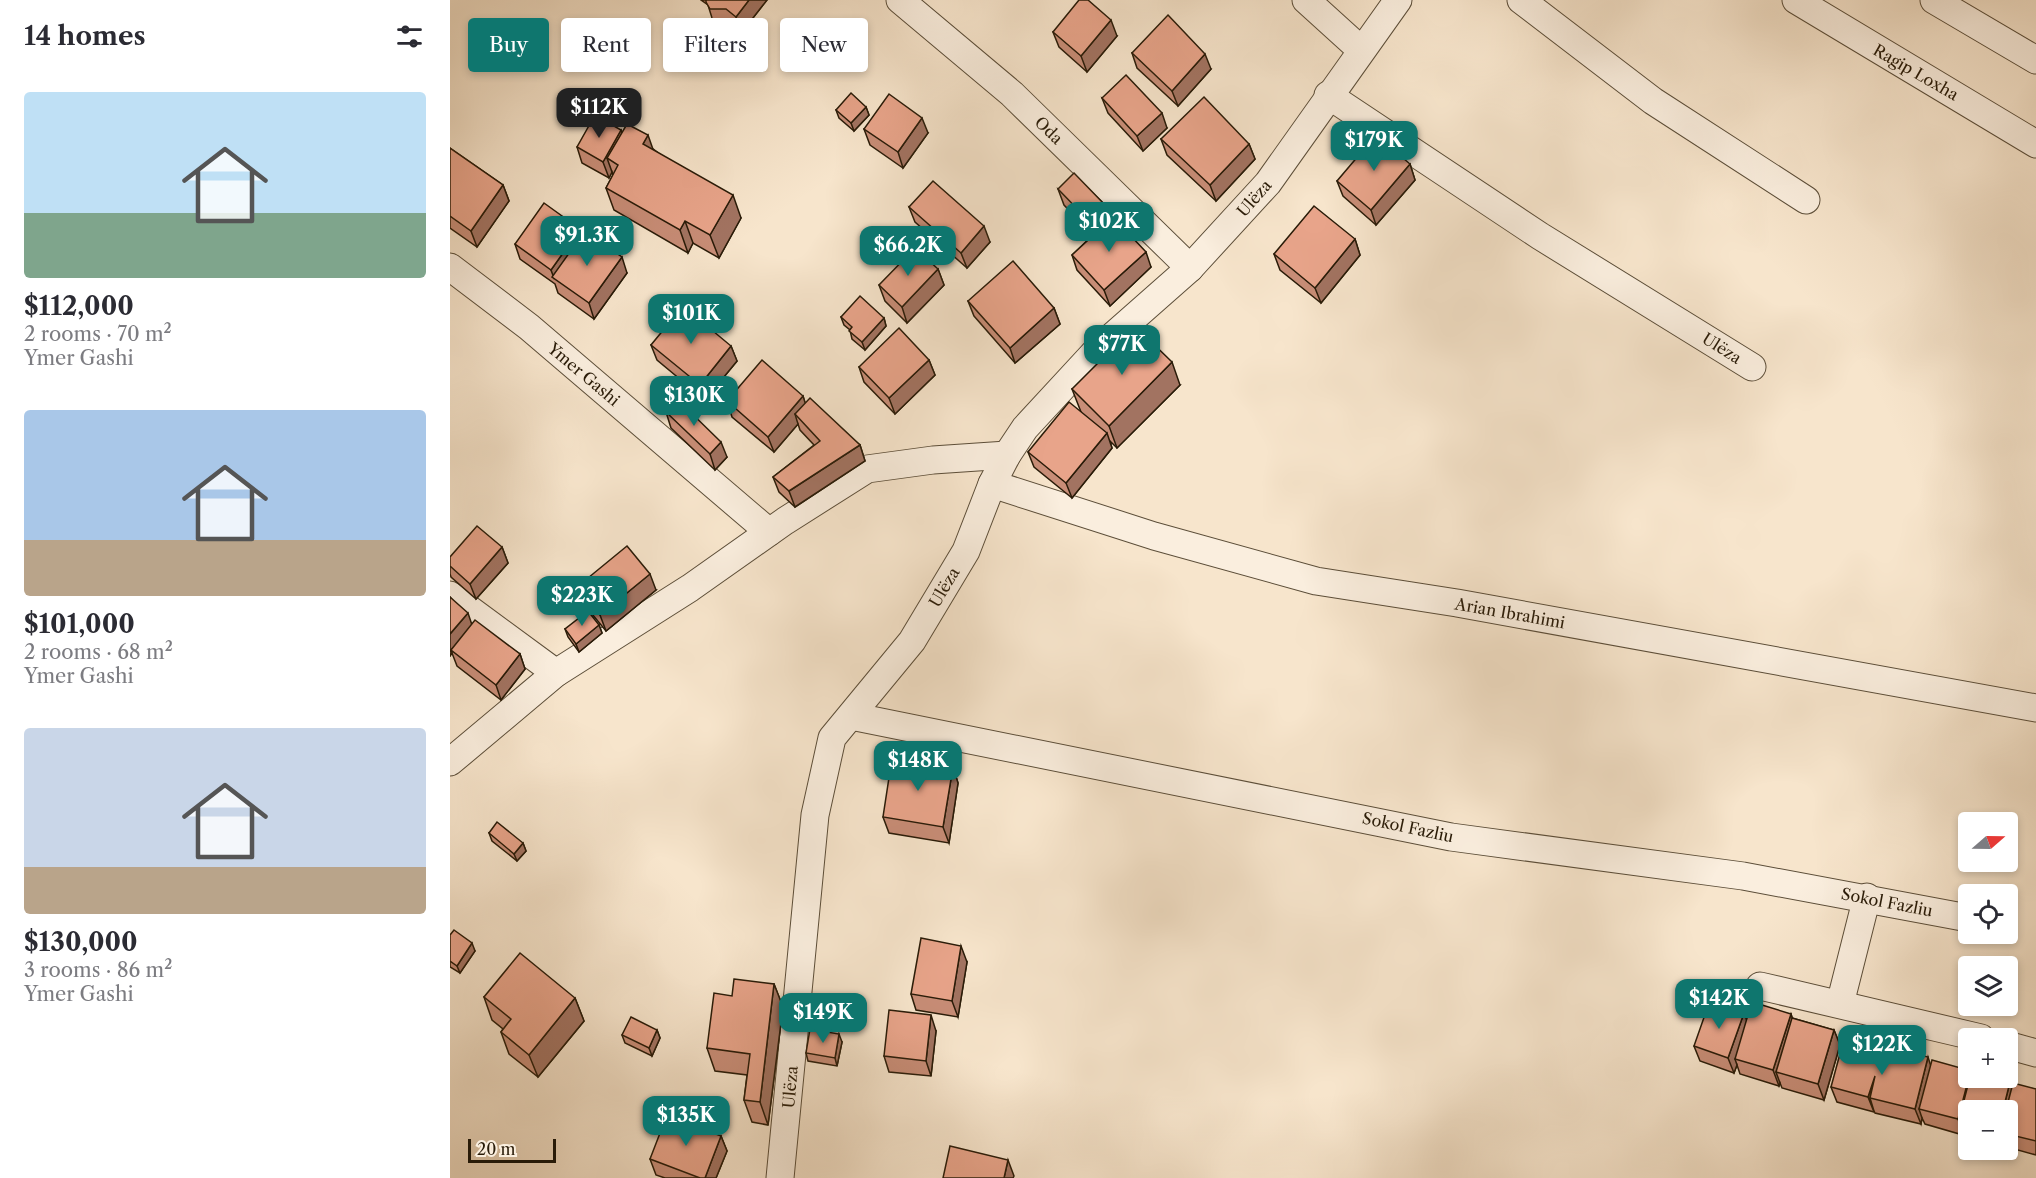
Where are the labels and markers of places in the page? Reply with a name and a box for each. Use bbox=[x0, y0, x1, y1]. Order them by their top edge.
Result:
pin: $112K bbox=[557, 88, 641, 139]
pin: $179K bbox=[1332, 121, 1416, 172]
pin: $102K bbox=[1067, 202, 1151, 253]
pin: $91.3K bbox=[538, 216, 636, 267]
pin: $66.2K bbox=[859, 226, 957, 277]
pin: $101K bbox=[649, 294, 733, 345]
pin: $77K bbox=[1086, 325, 1158, 376]
pin: $130K bbox=[652, 376, 736, 427]
pin: $223K bbox=[540, 576, 624, 627]
pin: $148K bbox=[876, 741, 960, 792]
pin: $142K bbox=[1677, 979, 1761, 1030]
pin: $149K bbox=[781, 993, 865, 1044]
pin: $122K bbox=[1840, 1025, 1924, 1076]
pin: $135K bbox=[644, 1096, 728, 1147]

